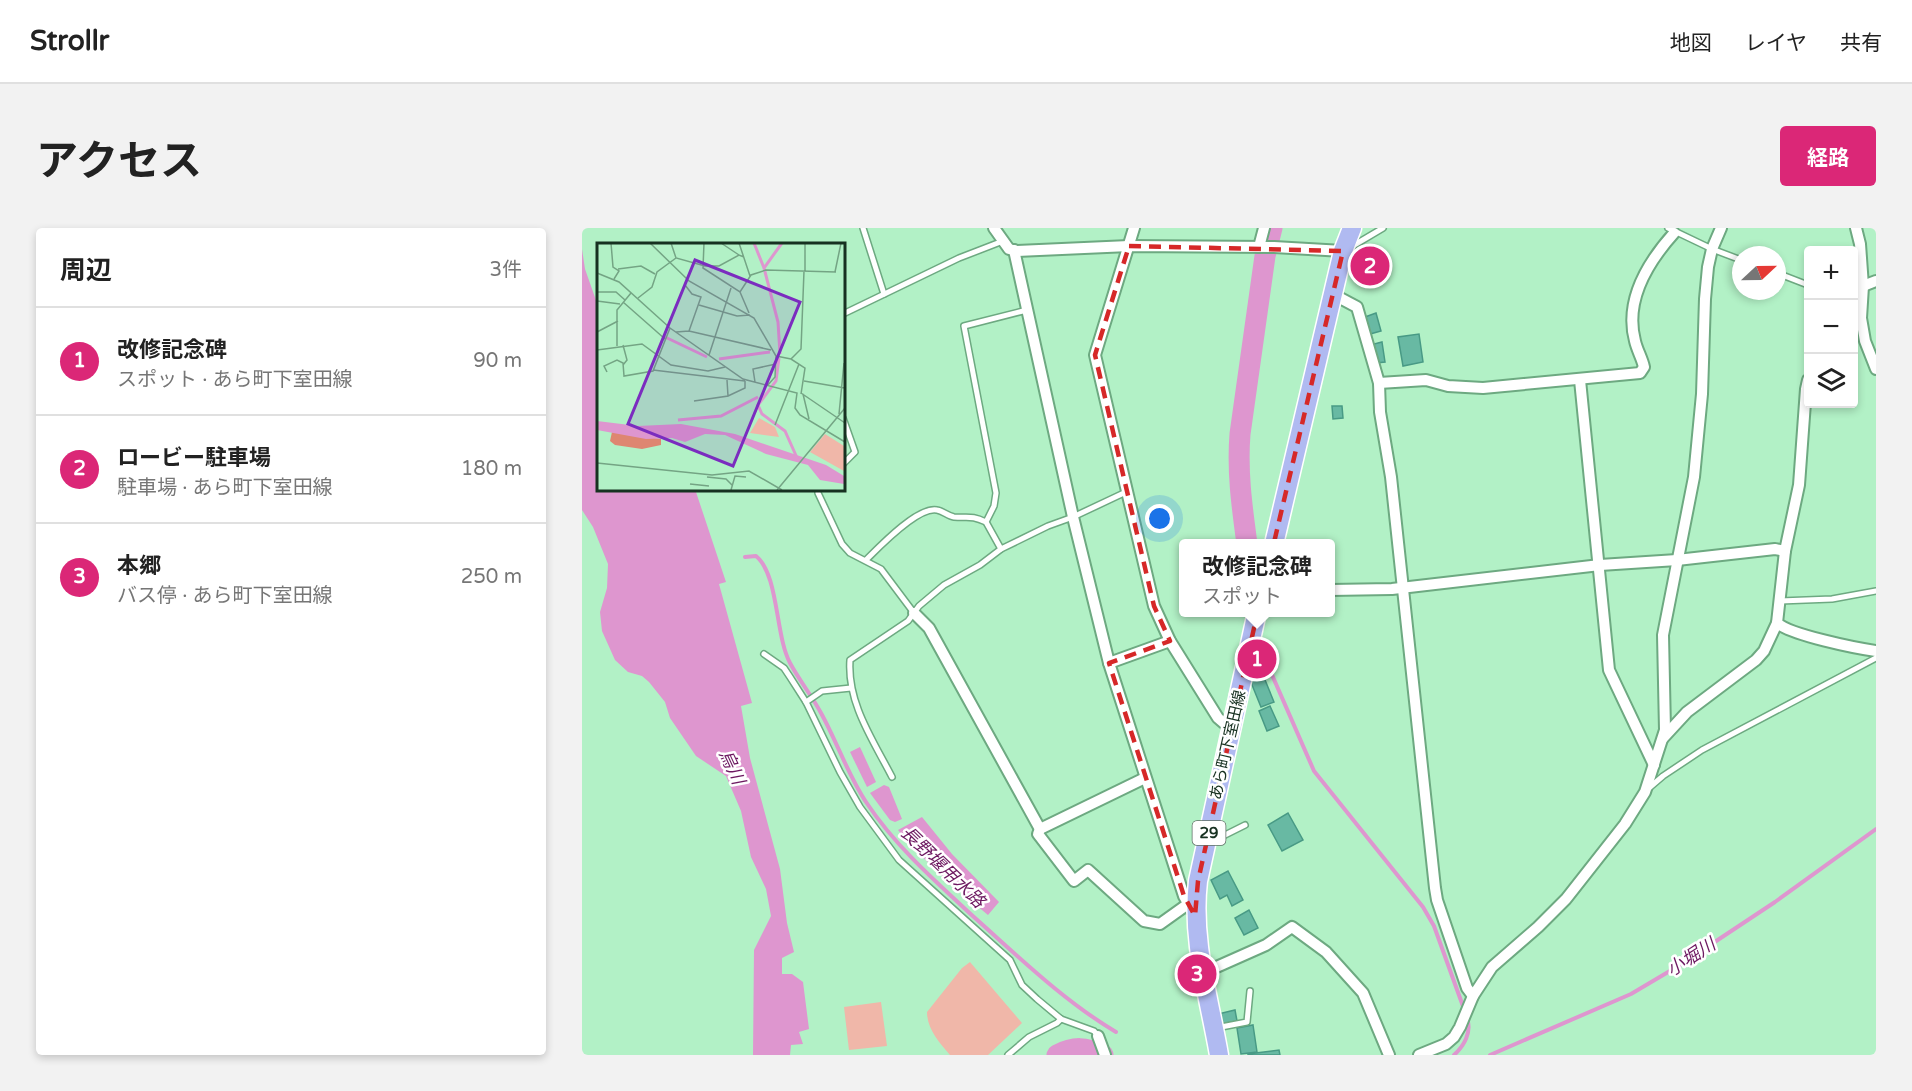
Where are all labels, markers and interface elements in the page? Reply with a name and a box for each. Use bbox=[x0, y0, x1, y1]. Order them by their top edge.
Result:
text: Strollr bbox=[30, 24, 109, 58]
text: 地図 bbox=[1670, 31, 1712, 56]
text: レイヤ bbox=[1745, 31, 1807, 56]
text: 共有 bbox=[1840, 31, 1882, 56]
button: 経路 bbox=[1780, 126, 1876, 186]
text: アクセス bbox=[36, 136, 202, 187]
inset map bbox=[597, 243, 844, 490]
pin: 2 bbox=[1350, 243, 1390, 288]
north arrow bbox=[1732, 246, 1786, 300]
map controls bbox=[1804, 246, 1858, 408]
button: + bbox=[1804, 246, 1858, 300]
text: 周辺 bbox=[60, 255, 112, 286]
text: 3件 bbox=[489, 258, 522, 282]
button: − bbox=[1804, 300, 1858, 354]
text: 改修記念碑 bbox=[117, 337, 227, 363]
text: 1 bbox=[73, 349, 86, 373]
text: 90 m bbox=[473, 349, 522, 373]
button: layers bbox=[1804, 354, 1858, 408]
text: スポット · あら町下室田線 bbox=[117, 368, 353, 392]
text: ロービー駐車場 bbox=[117, 445, 271, 471]
text: 2 bbox=[73, 457, 86, 481]
text: 180 m bbox=[461, 457, 522, 481]
text: 駐車場 · あら町下室田線 bbox=[117, 476, 333, 500]
your location bbox=[1145, 504, 1174, 533]
popup bbox=[1179, 539, 1335, 617]
text: 本郷 bbox=[117, 553, 161, 579]
text: 改修記念碑 bbox=[1202, 554, 1312, 580]
text: 3 bbox=[73, 565, 86, 589]
text: 250 m bbox=[461, 565, 522, 589]
text: バス停 · あら町下室田線 bbox=[117, 584, 333, 608]
text: スポット bbox=[1202, 585, 1282, 609]
pin: 1 bbox=[1238, 636, 1276, 682]
street label: あら町下室田線 bbox=[1206, 688, 1250, 802]
water label: 烏川 bbox=[714, 746, 750, 790]
road number: 29 bbox=[1192, 821, 1226, 845]
water label: 長野堰用水路 bbox=[897, 822, 991, 914]
water label: 小堀川 bbox=[1662, 932, 1721, 981]
pin: 3 bbox=[1178, 952, 1216, 996]

